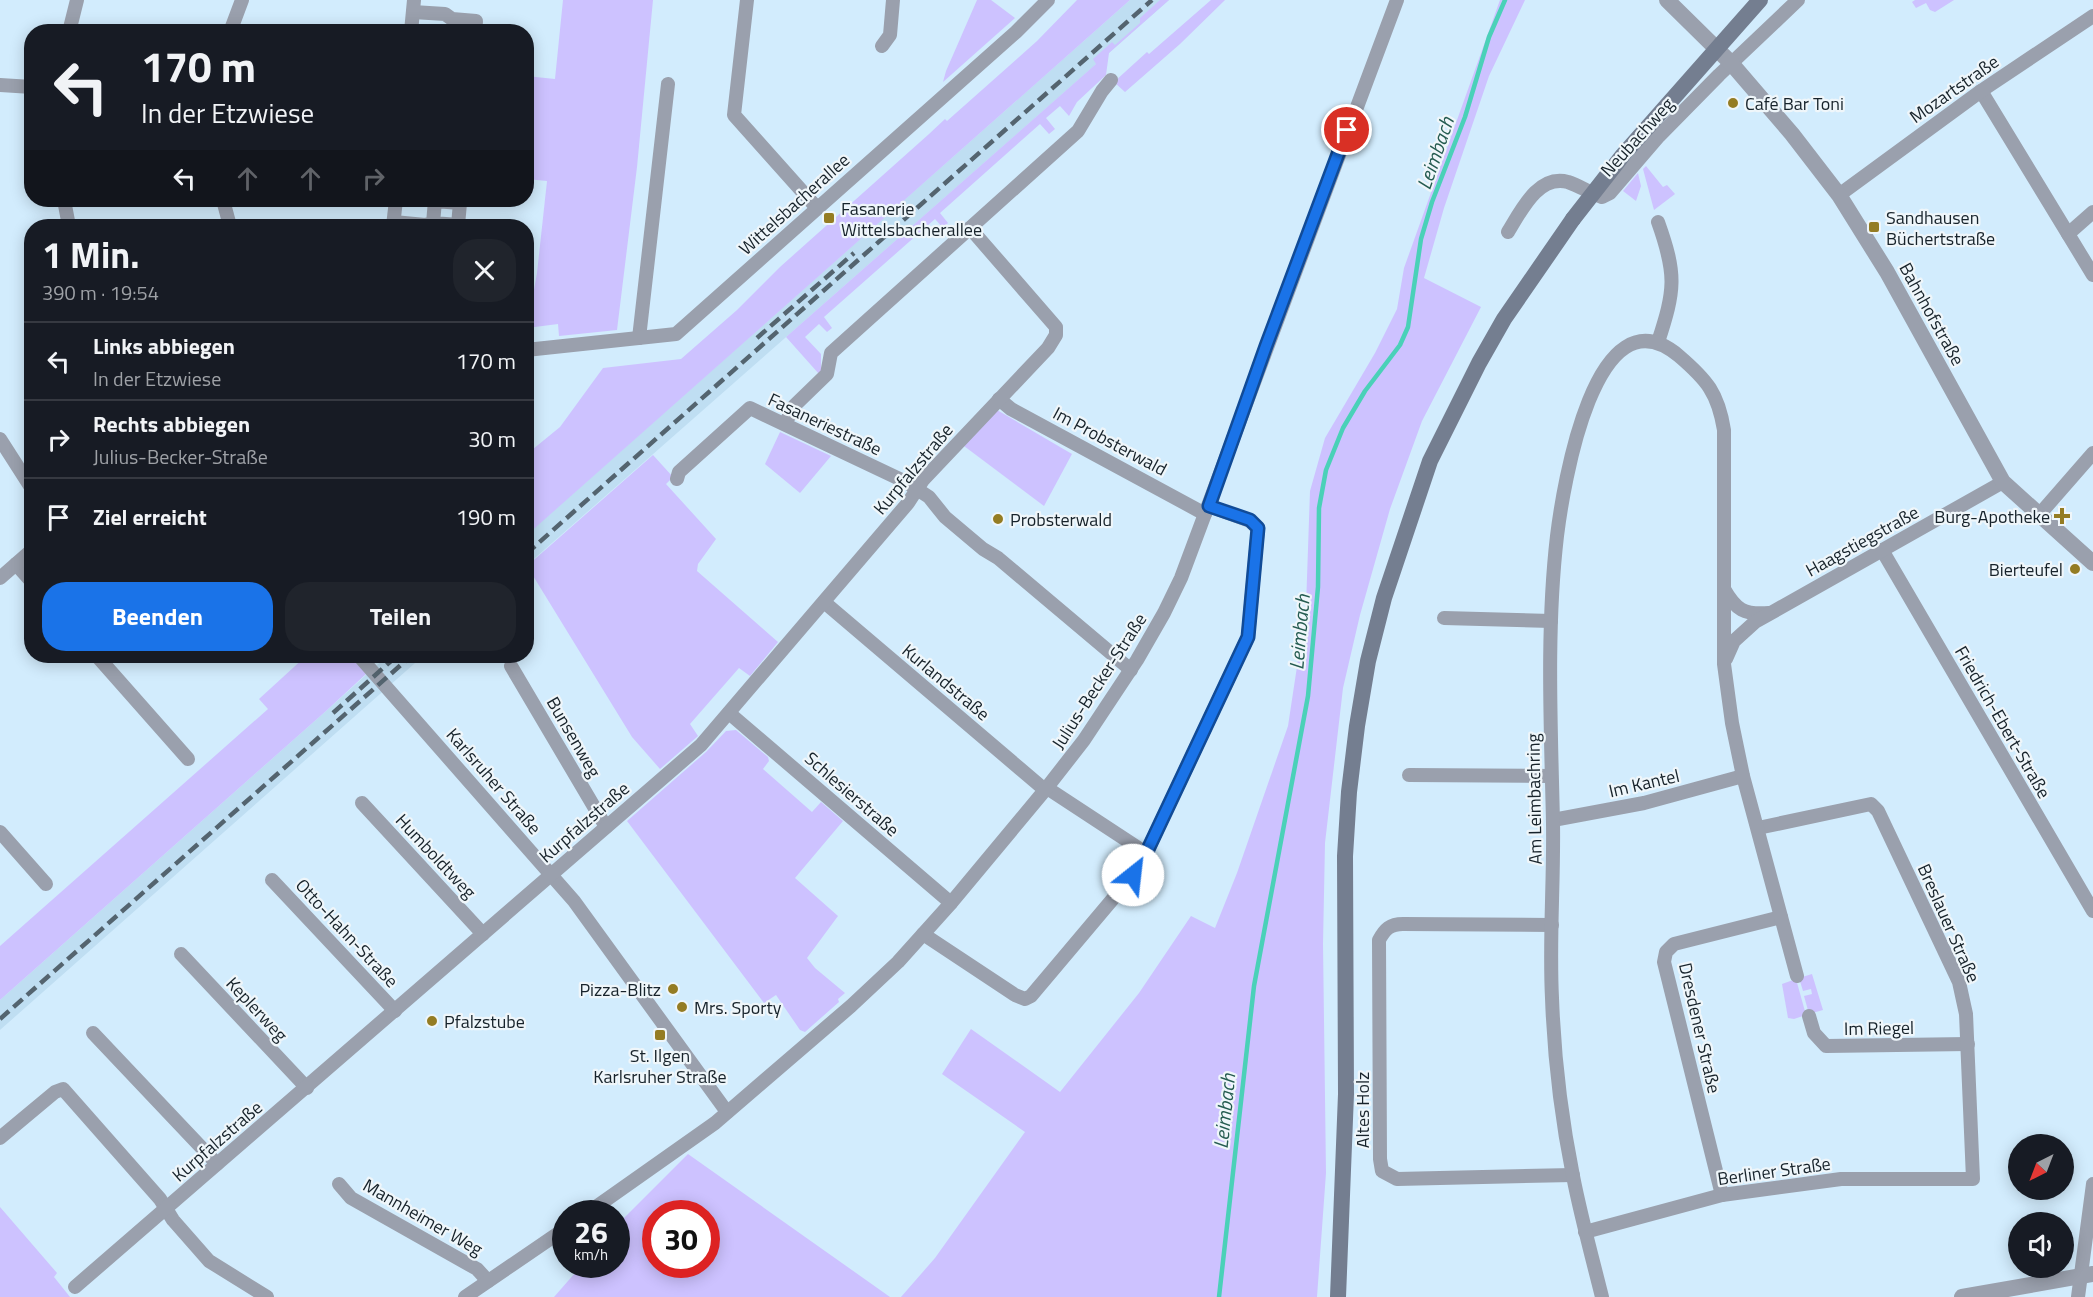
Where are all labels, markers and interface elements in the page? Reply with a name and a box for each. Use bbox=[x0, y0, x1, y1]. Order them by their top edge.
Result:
text: 170 m bbox=[141, 34, 256, 98]
icon: left bbox=[42, 48, 120, 126]
street label: Mozartstraße bbox=[1904, 48, 2004, 130]
place label: Café Bar Toni bbox=[1745, 90, 1844, 117]
street label: Neubachweg bbox=[1594, 91, 1680, 183]
text: In der Etzwiese bbox=[141, 92, 314, 133]
marker: Café Bar Toni bbox=[1726, 96, 1740, 110]
pin bbox=[1321, 104, 1372, 155]
water label: Leimbach bbox=[1408, 111, 1462, 194]
icon: arrive bbox=[1330, 113, 1363, 146]
street label: Wittelsbacherallee bbox=[733, 147, 855, 261]
icon: left bbox=[168, 162, 201, 195]
icon: ahead bbox=[231, 162, 264, 195]
icon: ahead bbox=[294, 162, 327, 195]
icon: right bbox=[357, 162, 390, 195]
place label: Fasanerie Wittelsbacherallee bbox=[841, 195, 982, 243]
place label: Sandhausen Büchertstraße bbox=[1886, 204, 1995, 252]
marker: Fasanerie Wittelsbacherallee bbox=[822, 211, 836, 225]
marker: Sandhausen Büchertstraße bbox=[1867, 220, 1881, 234]
text: 1 Min. bbox=[42, 227, 139, 282]
button: close bbox=[453, 239, 516, 302]
street label: Bahnhofstraße bbox=[1893, 258, 1971, 370]
text: 390 m · 19:54 bbox=[42, 277, 159, 308]
text: Links abbiegen bbox=[93, 329, 235, 363]
text: 170 m bbox=[456, 344, 516, 378]
icon: left bbox=[42, 345, 75, 378]
text: In der Etzwiese bbox=[93, 363, 221, 394]
street label: Fasaneriestraße bbox=[764, 386, 886, 462]
street label: Im Probsterwald bbox=[1048, 400, 1172, 482]
text: Rechts abbiegen bbox=[93, 407, 250, 441]
street label: Kurpfalzstraße bbox=[867, 417, 959, 521]
text: 30 m bbox=[468, 422, 516, 456]
icon: right bbox=[42, 423, 75, 456]
text: Julius-Becker-Straße bbox=[93, 441, 268, 472]
street label: Haagstiegstraße bbox=[1800, 499, 1924, 583]
text: Ziel erreicht bbox=[93, 500, 207, 534]
text: 190 m bbox=[456, 500, 516, 534]
icon: arrive bbox=[42, 501, 75, 534]
place label: Burg-Apotheke bbox=[1934, 503, 2050, 530]
place label: Probsterwald bbox=[1010, 506, 1112, 533]
marker: Burg-Apotheke bbox=[2055, 509, 2069, 523]
marker: Probsterwald bbox=[991, 512, 1005, 526]
place label: Bierteufel bbox=[1989, 556, 2063, 583]
marker: Bierteufel bbox=[2068, 562, 2082, 576]
button: Beenden bbox=[42, 582, 273, 651]
button: Teilen bbox=[285, 582, 516, 651]
water label: Leimbach bbox=[1280, 592, 1318, 671]
street label: Julius-Becker-Straße bbox=[1045, 608, 1153, 754]
street label: Kurlandstraße bbox=[896, 637, 996, 727]
street label: Friedrich-Ebert-Straße bbox=[1948, 641, 2058, 803]
street label: Bunsenweg bbox=[540, 692, 608, 782]
street label: Karlsruher Straße bbox=[440, 722, 548, 840]
street label: Am Leimbachring bbox=[1519, 733, 1549, 865]
street label: Schlesierstraße bbox=[799, 745, 905, 843]
street label: Im Kantel bbox=[1606, 762, 1682, 804]
street label: Kurpfalzstraße bbox=[533, 775, 635, 869]
street label: Humboldtweg bbox=[389, 807, 483, 905]
position arrow bbox=[1101, 843, 1165, 907]
street label: Breslauer Straße bbox=[1911, 859, 1987, 987]
street label: Otto-Hahn-Straße bbox=[289, 872, 405, 994]
street label: Dresdener Straße bbox=[1672, 960, 1728, 1096]
street label: Keplerweg bbox=[220, 971, 294, 1047]
place label: Pizza-Blitz bbox=[579, 976, 661, 1003]
marker: Pizza-Blitz bbox=[666, 982, 680, 996]
place label: Mrs. Sporty bbox=[694, 994, 782, 1021]
marker: Mrs. Sporty bbox=[675, 1000, 689, 1014]
place label: Pfalzstube bbox=[444, 1008, 525, 1035]
marker: Pfalzstube bbox=[425, 1014, 439, 1028]
street label: Im Riegel bbox=[1844, 1014, 1914, 1042]
marker: St. Ilgen Karlsruher Straße bbox=[653, 1028, 667, 1042]
place label: St. Ilgen Karlsruher Straße bbox=[593, 1042, 727, 1090]
water label: Leimbach bbox=[1205, 1071, 1243, 1150]
street label: Altes Holz bbox=[1349, 1072, 1376, 1148]
street label: Kurpfalzstraße bbox=[166, 1094, 268, 1188]
north arrow bbox=[2008, 1134, 2074, 1200]
map controls bbox=[2008, 1134, 2074, 1278]
street label: Berliner Straße bbox=[1716, 1150, 1832, 1192]
street label: Mannheimer Weg bbox=[358, 1172, 488, 1262]
speed limit sign: 30 bbox=[642, 1200, 720, 1278]
text: 26 bbox=[574, 1209, 608, 1255]
button: sound bbox=[2008, 1212, 2074, 1278]
text: km/h bbox=[574, 1243, 608, 1266]

